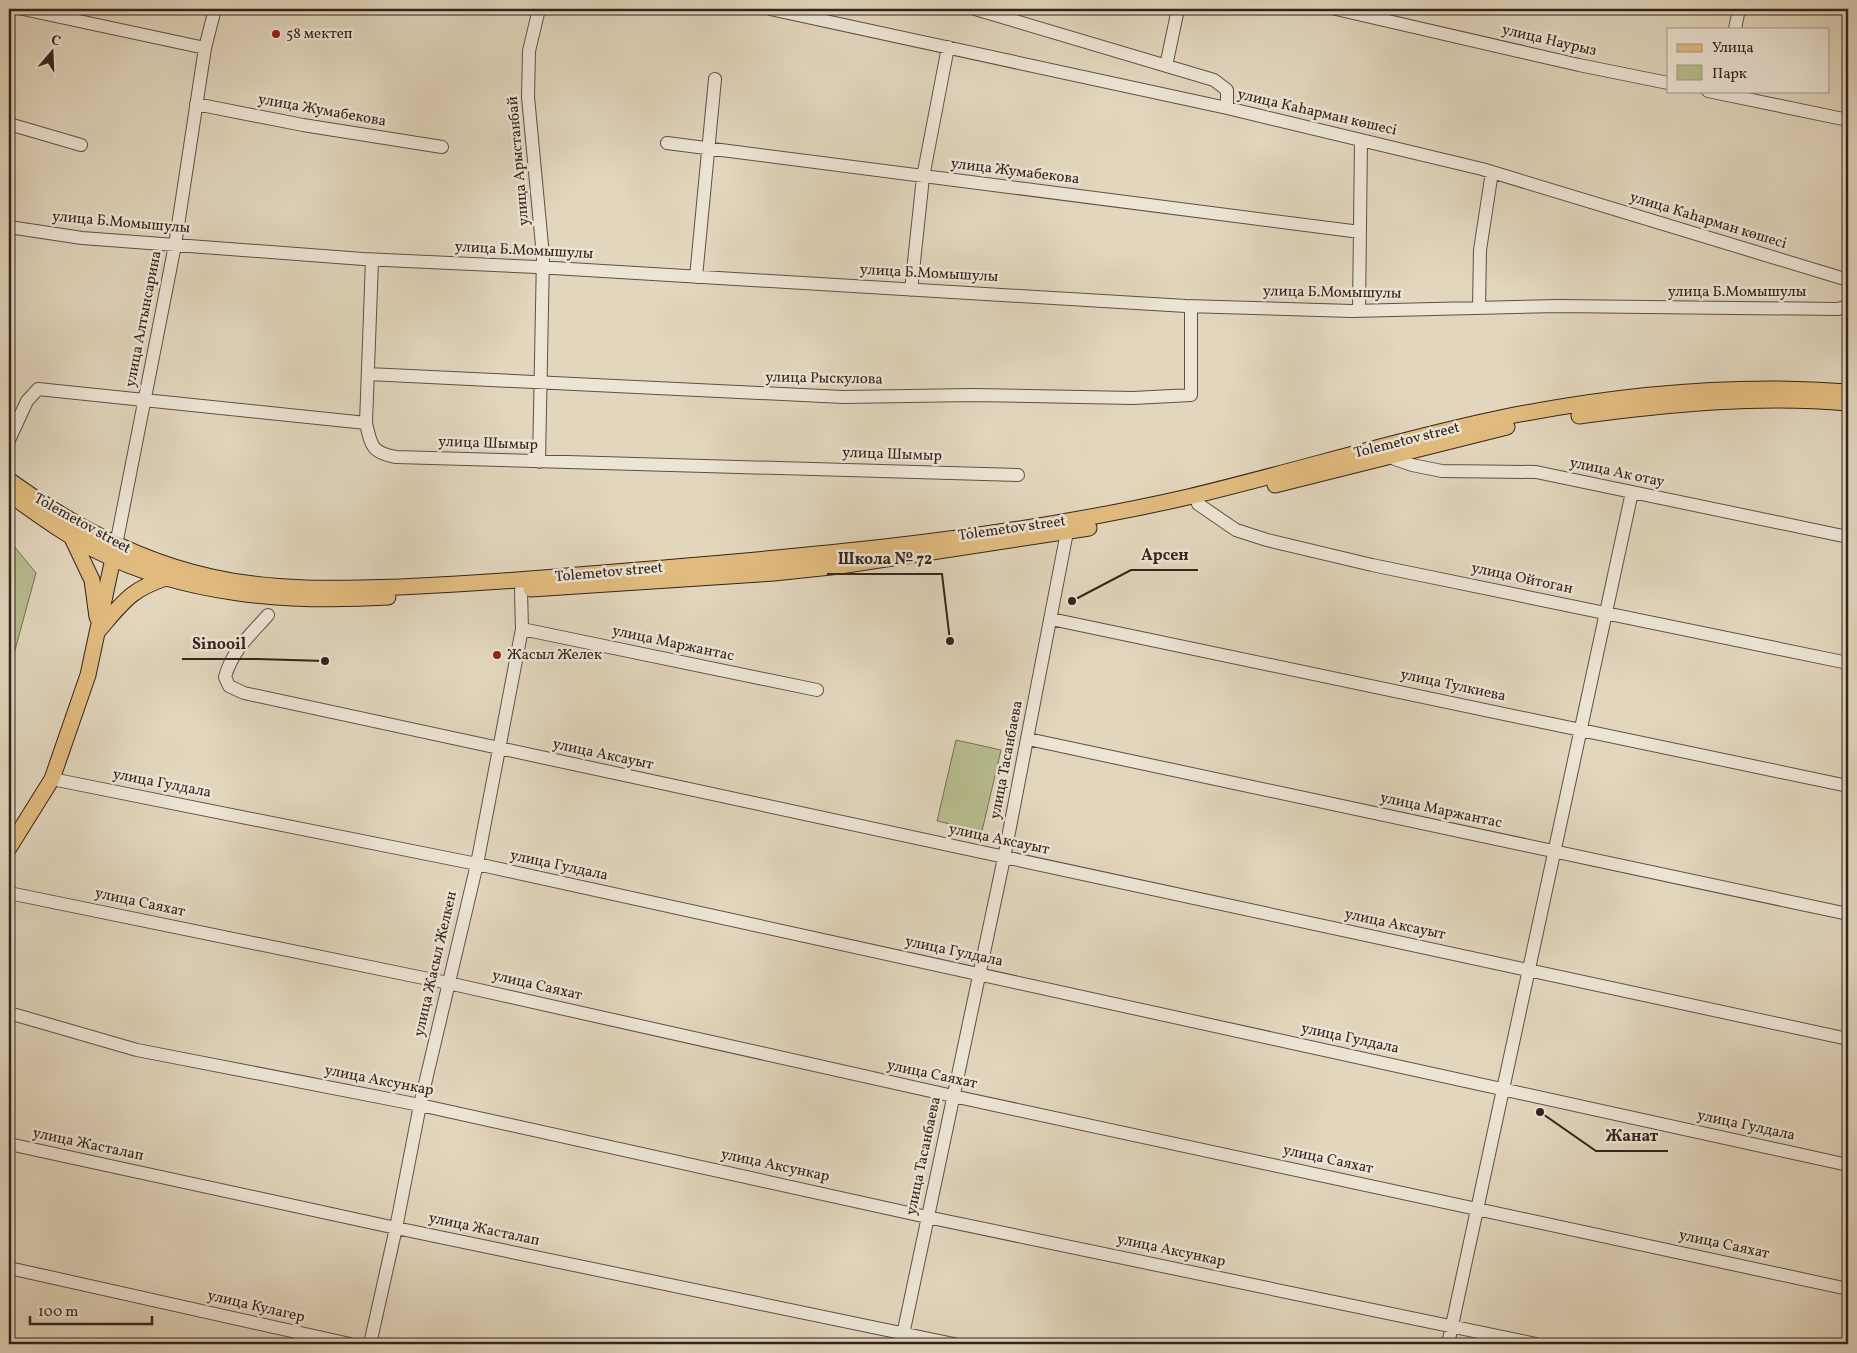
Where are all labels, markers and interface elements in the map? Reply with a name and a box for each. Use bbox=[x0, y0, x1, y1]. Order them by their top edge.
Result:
street label: улица Наурыз bbox=[1500, 20, 1598, 62]
place label: 58 мектеп bbox=[286, 24, 353, 45]
north arrow bbox=[28, 28, 78, 78]
marker: 58 мектеп bbox=[270, 28, 282, 40]
legend bbox=[1667, 28, 1830, 92]
text: С bbox=[48, 31, 63, 52]
text: Улица bbox=[1712, 38, 1754, 59]
text: Парк bbox=[1712, 64, 1747, 85]
street label: улица Каһарман көшесі bbox=[1235, 84, 1399, 142]
street label: улица Жумабекова bbox=[256, 89, 388, 133]
street label: улица Арыстанбай bbox=[503, 95, 535, 227]
street label: улица Жумабекова bbox=[949, 154, 1081, 190]
street label: улица Каһарман көшесі bbox=[1627, 187, 1789, 255]
street label: улица Б.Момышулы bbox=[51, 207, 191, 240]
street label: улица Б.Момышулы bbox=[454, 237, 594, 265]
street label: улица Алтынсарина bbox=[120, 249, 168, 389]
street label: улица Б.Момышулы bbox=[859, 260, 999, 288]
street label: улица Б.Момышулы bbox=[1263, 281, 1402, 305]
street label: улица Б.Момышулы bbox=[1668, 282, 1807, 303]
street label: улица Рыскулова bbox=[765, 367, 883, 391]
street label: Tolemetov street bbox=[1352, 418, 1462, 464]
street label: улица Шымыр bbox=[438, 432, 538, 456]
street label: улица Шымыр bbox=[842, 443, 942, 467]
street label: улица Ак отау bbox=[1568, 453, 1666, 493]
street label: Tolemetov street bbox=[30, 489, 134, 559]
street label: Tolemetov street bbox=[957, 511, 1067, 547]
callout: Арсен bbox=[1131, 539, 1198, 570]
callout: Школа № 72 bbox=[827, 543, 942, 574]
text: Арсен bbox=[1141, 545, 1189, 567]
text: Школа № 72 bbox=[838, 549, 932, 571]
street label: Tolemetov street bbox=[554, 558, 664, 588]
street label: улица Ойтоган bbox=[1469, 558, 1575, 600]
street label: улица Маржантас bbox=[610, 621, 736, 667]
callout: Sinooil bbox=[182, 628, 257, 659]
text: Sinooil bbox=[192, 634, 247, 656]
place label: Жасыл Желек bbox=[507, 645, 602, 666]
marker: Жасыл Желек bbox=[491, 649, 503, 661]
street label: улица Тулкиева bbox=[1398, 665, 1508, 707]
street label: улица Тасанбаева bbox=[985, 699, 1029, 821]
street label: улица Аксауыт bbox=[551, 734, 656, 776]
street label: улица Гулдала bbox=[111, 764, 213, 804]
street label: улица Маржантас bbox=[1378, 788, 1504, 834]
street label: улица Аксауыт bbox=[947, 819, 1052, 861]
street label: улица Гулдала bbox=[508, 845, 610, 887]
street label: улица Саяхат bbox=[93, 883, 188, 923]
street label: улица Жасыл Желкен bbox=[409, 889, 463, 1039]
street label: улица Аксауыт bbox=[1343, 904, 1448, 946]
street label: улица Гулдала bbox=[903, 931, 1005, 973]
street label: улица Саяхат bbox=[490, 965, 585, 1007]
street label: улица Гулдала bbox=[1299, 1018, 1401, 1060]
street label: улица Саяхат bbox=[885, 1055, 980, 1095]
street label: улица Аксункар bbox=[323, 1060, 435, 1102]
street label: улица Тасанбаева bbox=[901, 1095, 947, 1217]
street label: улица Гулдала bbox=[1695, 1105, 1797, 1147]
callout: Жанат bbox=[1596, 1120, 1668, 1151]
street label: улица Жасталап bbox=[31, 1123, 146, 1167]
text: Жанат bbox=[1606, 1126, 1659, 1148]
street label: улица Саяхат bbox=[1281, 1140, 1376, 1180]
street label: улица Аксункар bbox=[719, 1144, 831, 1188]
street label: улица Жасталап bbox=[427, 1208, 542, 1252]
street label: улица Саяхат bbox=[1677, 1225, 1772, 1265]
street label: улица Аксункар bbox=[1115, 1229, 1227, 1273]
street label: улица Кулагер bbox=[205, 1286, 307, 1328]
scale bar bbox=[30, 1293, 152, 1325]
text: 100 m bbox=[38, 1302, 78, 1323]

